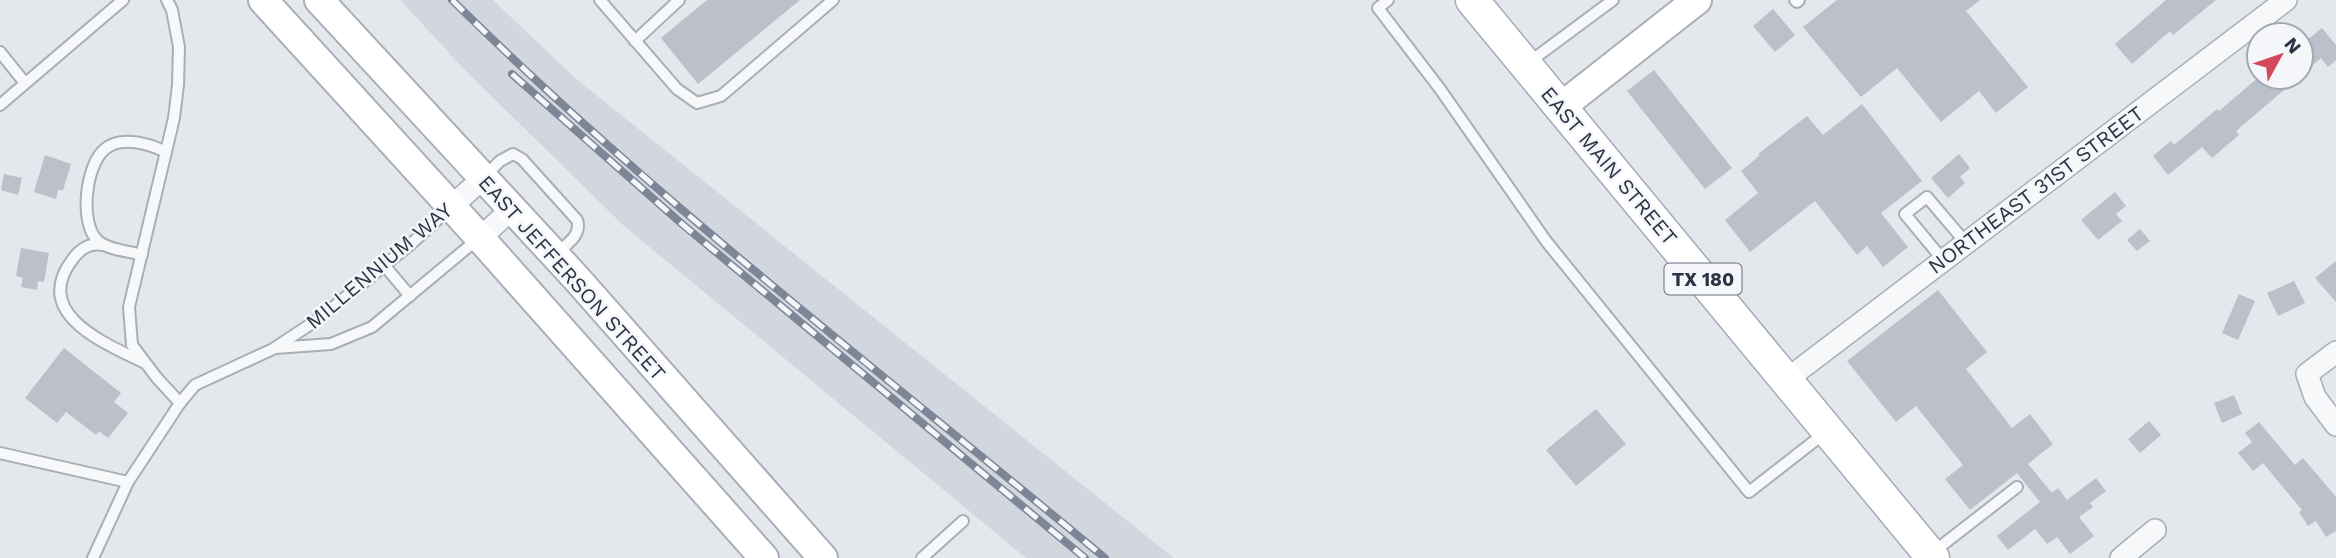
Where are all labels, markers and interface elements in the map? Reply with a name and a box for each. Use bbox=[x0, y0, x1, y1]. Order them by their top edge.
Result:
north arrow bbox=[2245, 21, 2315, 91]
text: N bbox=[2279, 33, 2306, 58]
street label: EAST MAIN STREET bbox=[1536, 82, 1683, 250]
street label: NORTHEAST 31ST STREET bbox=[1923, 100, 2149, 279]
street label: EAST JEFFERSON STREET bbox=[474, 170, 671, 386]
street label: MILLENNIUM WAY bbox=[301, 197, 457, 334]
road number: TX 180 bbox=[1664, 264, 1742, 294]

